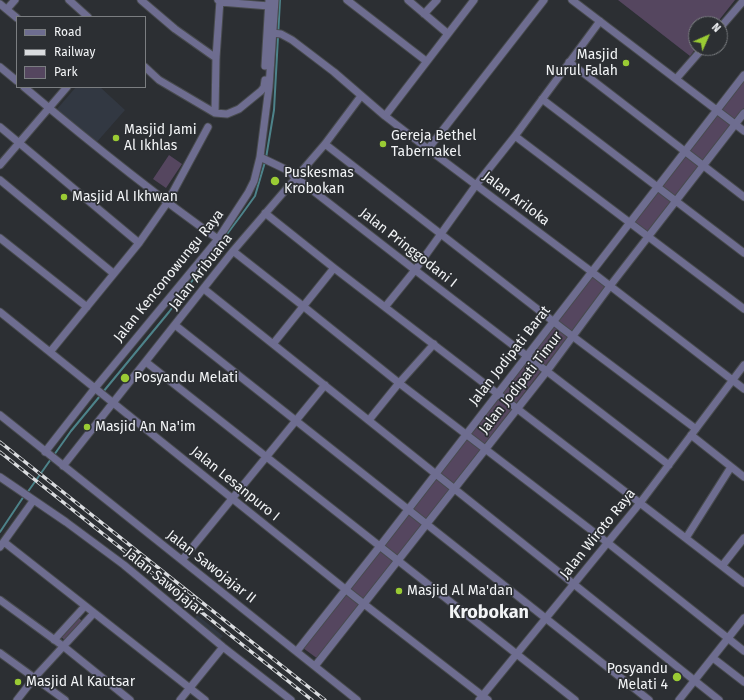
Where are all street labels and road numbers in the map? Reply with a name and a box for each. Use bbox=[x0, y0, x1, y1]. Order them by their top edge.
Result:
street label: Jalan Ariloka bbox=[479, 168, 553, 230]
street label: Jalan Pringgodani I bbox=[356, 205, 460, 291]
street label: Jalan Kenconowungu Raya bbox=[110, 206, 228, 346]
street label: Jalan Aribuana bbox=[166, 230, 236, 314]
street label: Jalan Jodipati Barat bbox=[466, 303, 554, 409]
street label: Jalan Jodipati Timur bbox=[476, 328, 566, 438]
street label: Jalan Lesanpuro I bbox=[187, 443, 283, 525]
street label: Jalan Wiroto Raya bbox=[557, 486, 639, 582]
street label: Jalan Sawojajar II bbox=[163, 527, 259, 607]
street label: Jalan Sawojajar bbox=[121, 545, 207, 619]

